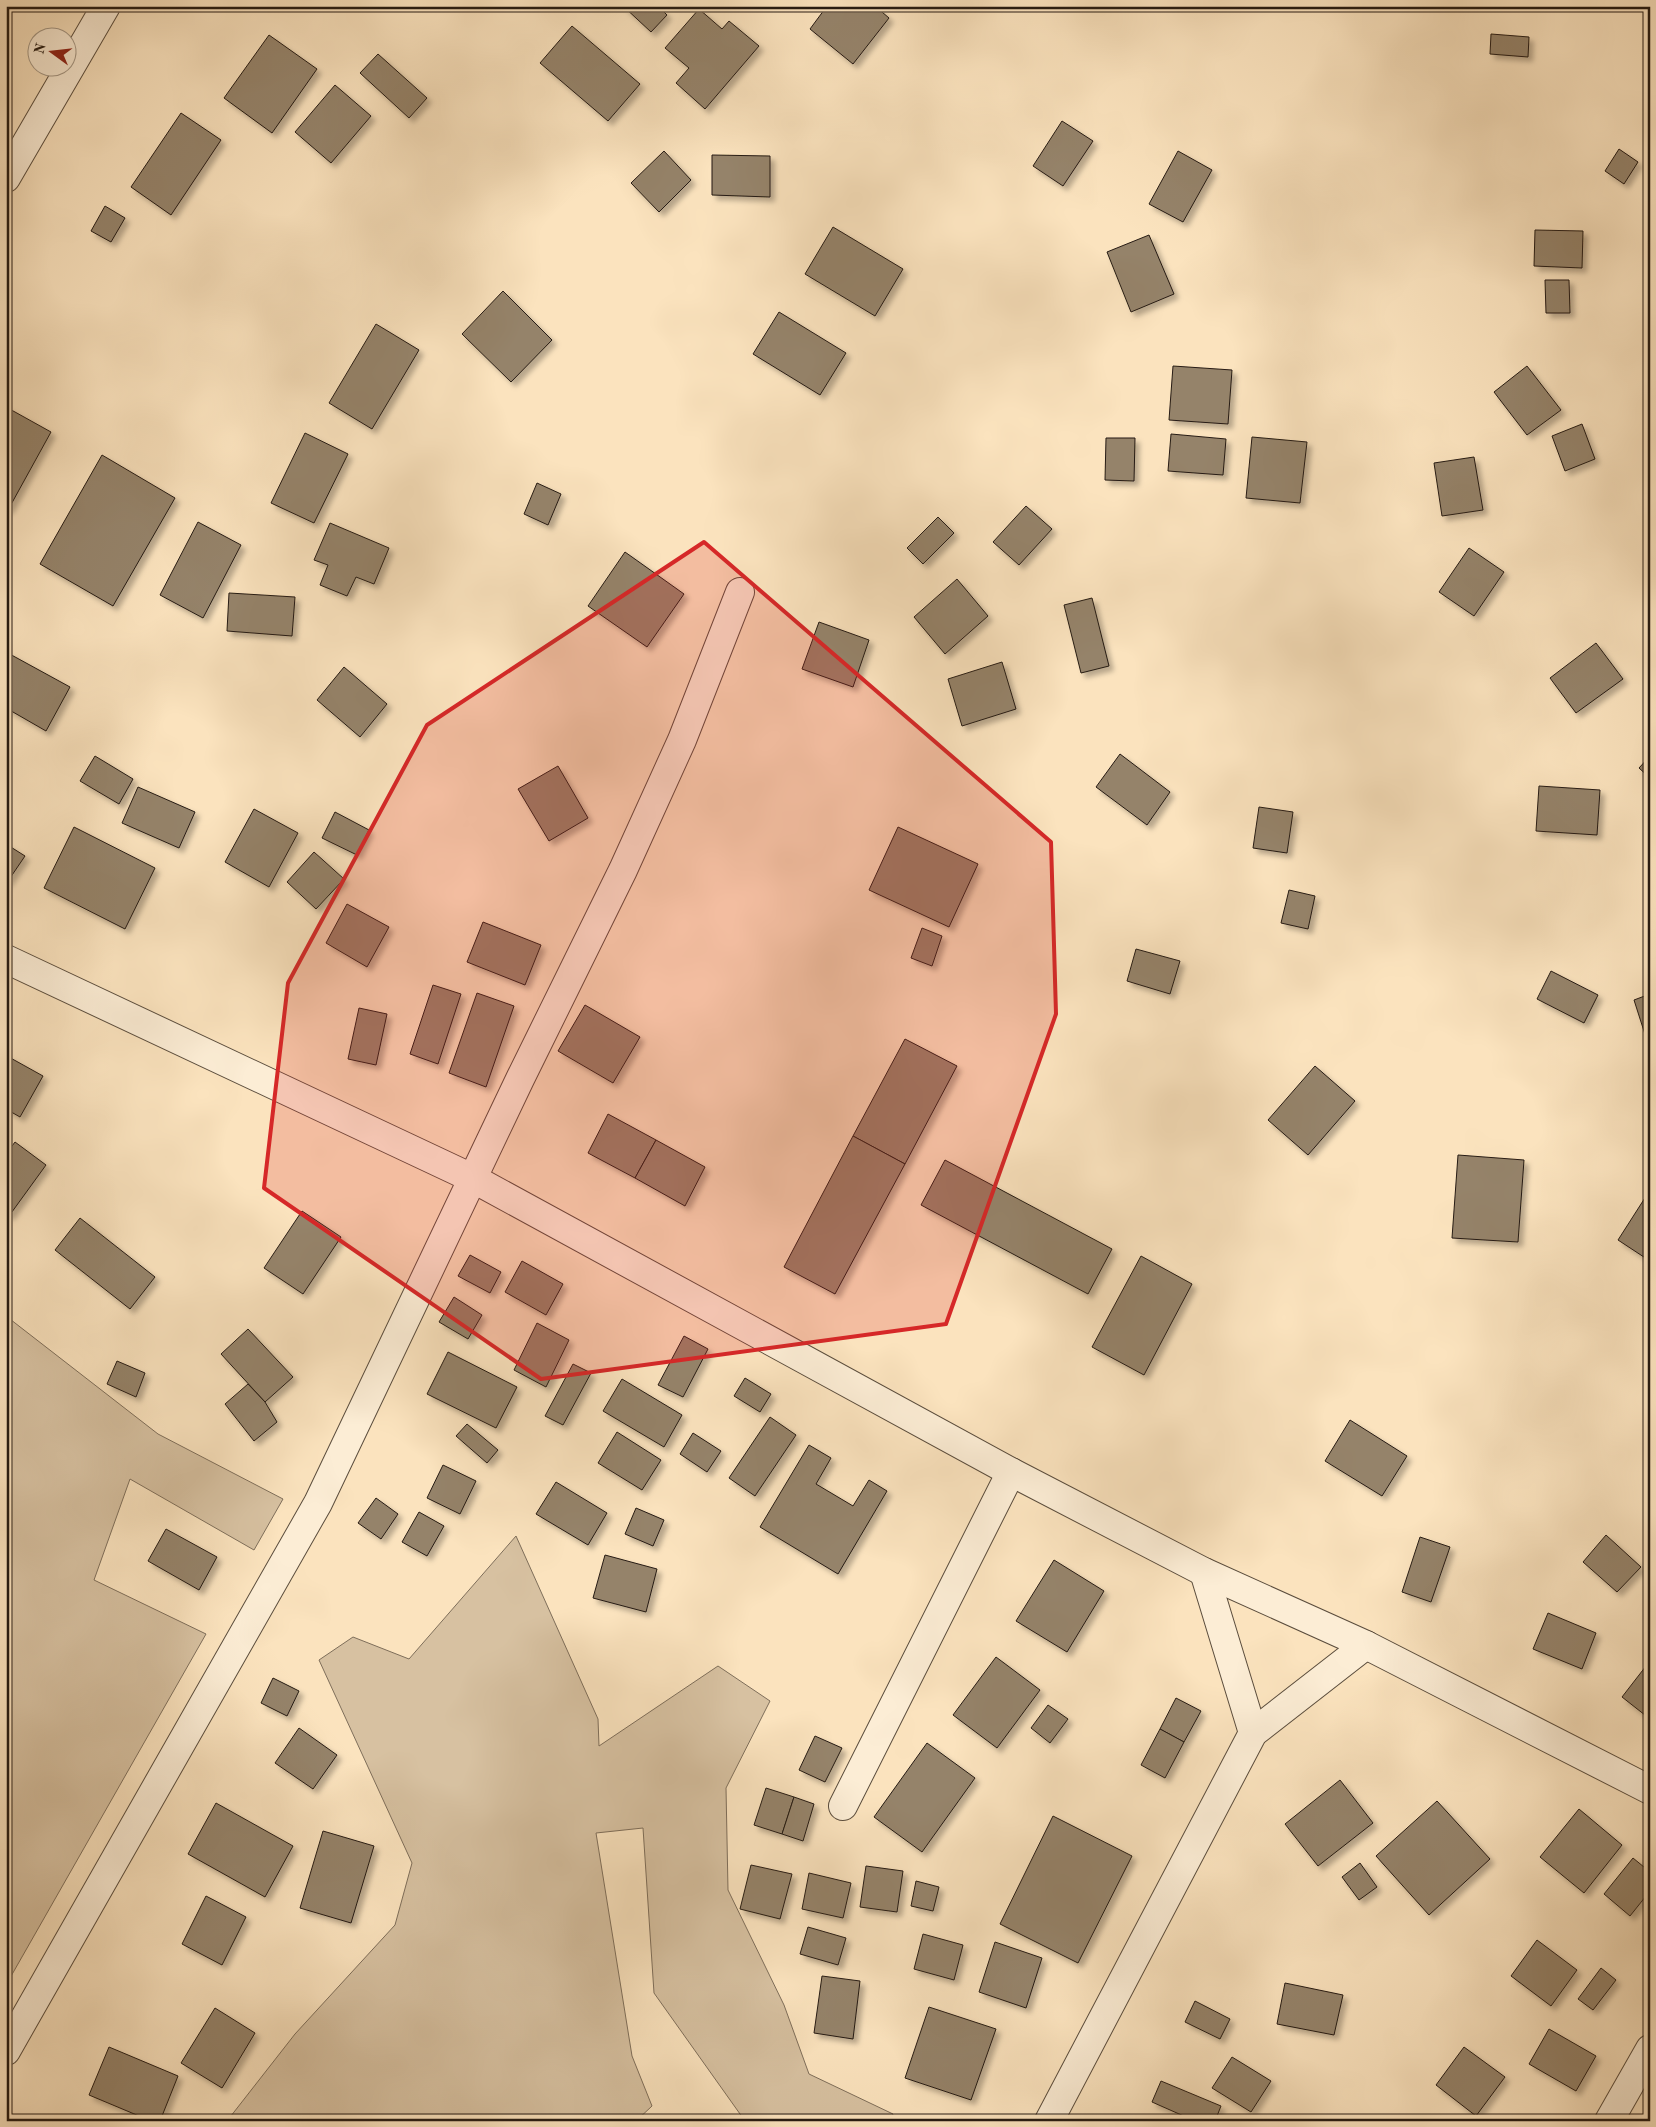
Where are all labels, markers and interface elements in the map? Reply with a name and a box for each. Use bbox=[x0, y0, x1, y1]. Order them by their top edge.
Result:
north arrow bbox=[28, 28, 78, 78]
text: N bbox=[32, 42, 49, 56]

